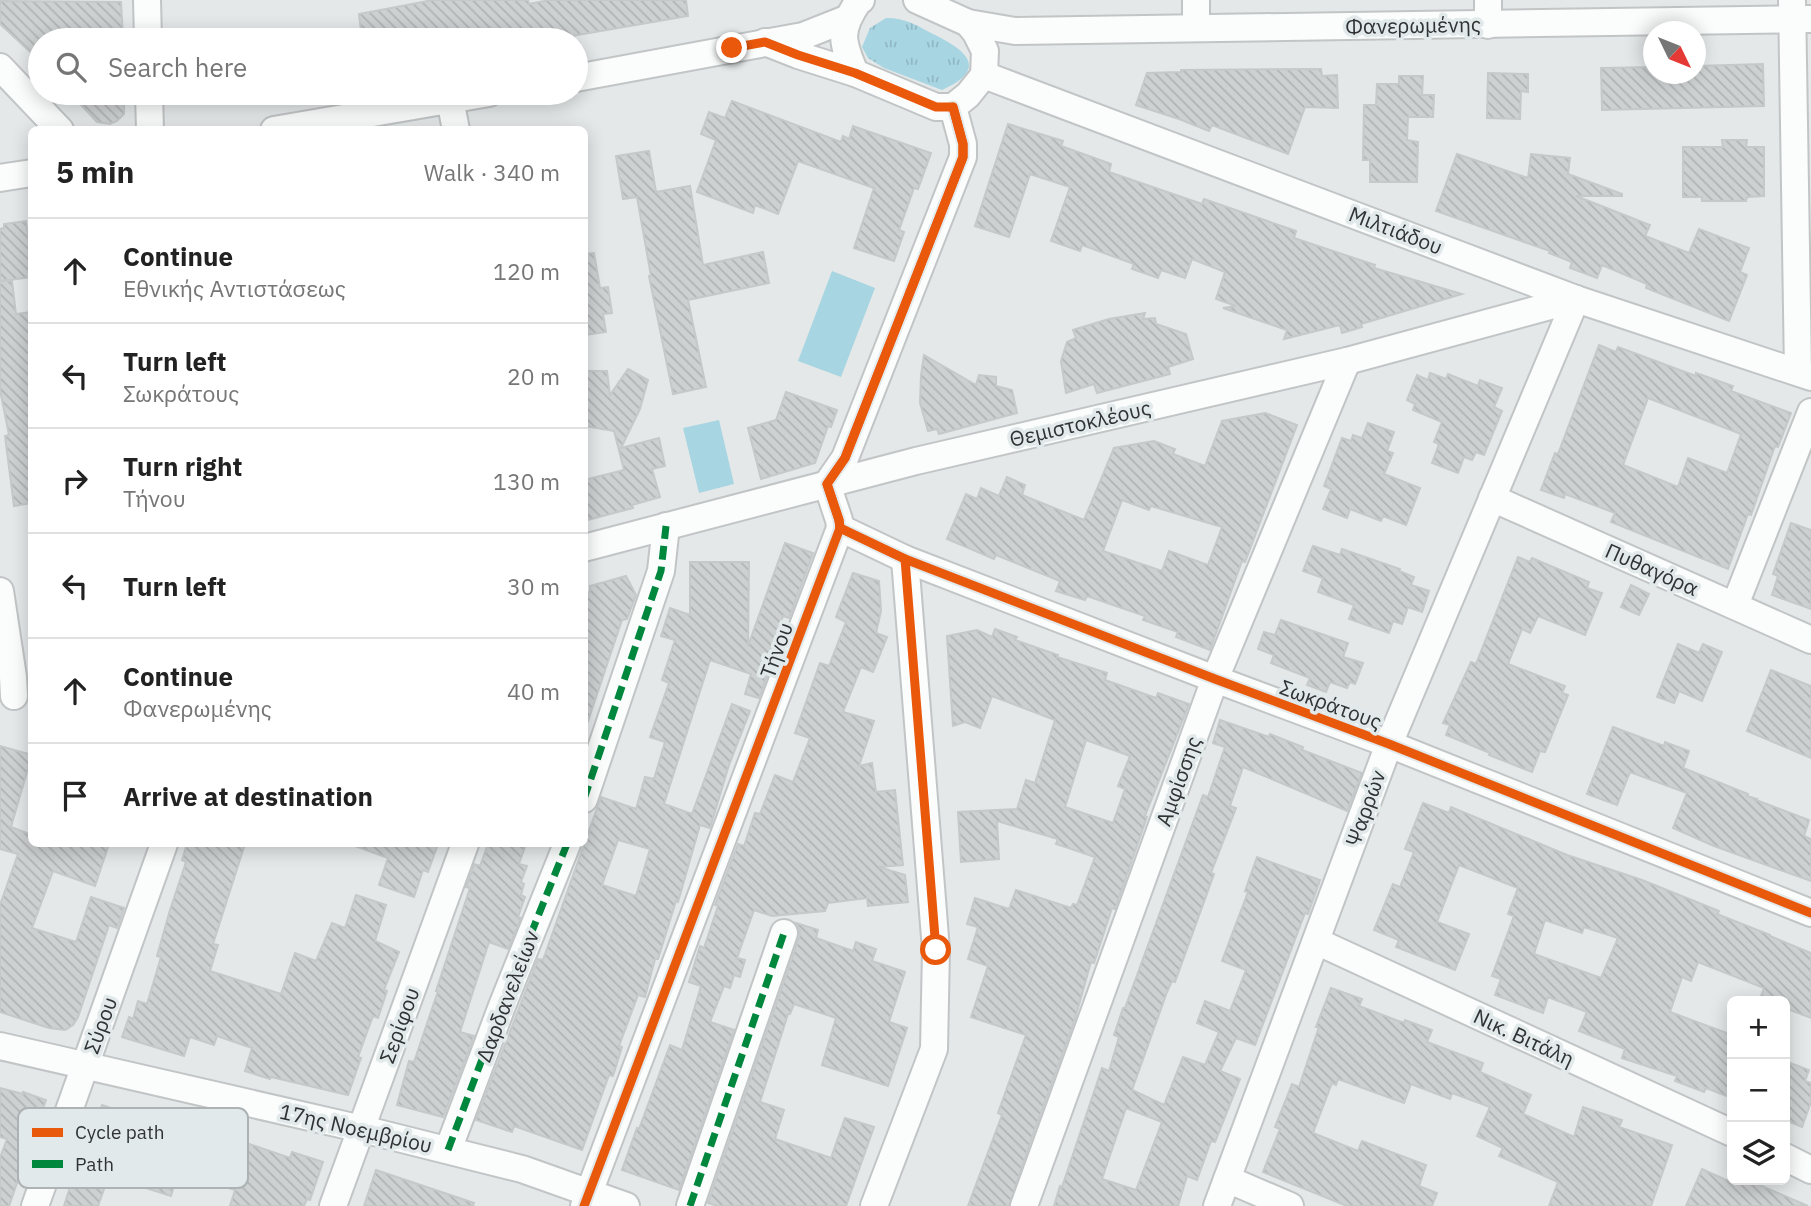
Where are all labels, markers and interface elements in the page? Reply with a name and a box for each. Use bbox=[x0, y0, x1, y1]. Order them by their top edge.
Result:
street label: Φανερωμένης bbox=[1345, 10, 1481, 40]
north arrow bbox=[1643, 21, 1706, 84]
search box bbox=[28, 28, 588, 105]
route end bbox=[716, 32, 747, 63]
icon: search bbox=[52, 48, 90, 86]
text: Search here bbox=[108, 50, 247, 84]
text: 5 min bbox=[56, 152, 134, 191]
text: Walk · 340 m bbox=[424, 157, 560, 187]
street label: Μιλτιάδου bbox=[1345, 199, 1447, 261]
text: Continue bbox=[123, 239, 233, 273]
icon: ahead bbox=[56, 252, 94, 290]
text: 120 m bbox=[493, 256, 560, 286]
text: Εθνικής Αντιστάσεως bbox=[123, 273, 346, 303]
text: Turn left bbox=[123, 344, 226, 378]
icon: left bbox=[56, 357, 94, 395]
text: 20 m bbox=[507, 361, 560, 391]
text: Σωκράτους bbox=[123, 378, 239, 408]
street label: Θεμιστοκλέους bbox=[1007, 393, 1153, 453]
text: Turn right bbox=[123, 449, 242, 483]
icon: right bbox=[56, 462, 94, 500]
text: 130 m bbox=[493, 466, 560, 496]
text: Τήνου bbox=[123, 483, 186, 513]
street label: Πυθαγόρα bbox=[1601, 536, 1703, 602]
icon: left bbox=[56, 567, 94, 605]
text: Turn left bbox=[123, 569, 226, 603]
text: 30 m bbox=[507, 571, 560, 601]
street label: Τήνου bbox=[753, 618, 799, 682]
text: Continue bbox=[123, 659, 233, 693]
icon: ahead bbox=[56, 672, 94, 710]
street label: Σωκράτους bbox=[1276, 673, 1386, 735]
text: 40 m bbox=[507, 676, 560, 706]
text: Φανερωμένης bbox=[123, 693, 272, 723]
street label: Αμφίσσης bbox=[1149, 732, 1207, 830]
street label: Ψαρρών bbox=[1338, 766, 1392, 850]
icon: arrive bbox=[56, 777, 94, 815]
text: Arrive at destination bbox=[123, 779, 373, 813]
street label: Δαρδανελείων bbox=[469, 926, 545, 1066]
route start bbox=[920, 934, 951, 965]
street label: Σερίφου bbox=[372, 983, 426, 1067]
street label: Σύρου bbox=[77, 993, 123, 1057]
map controls bbox=[1727, 996, 1790, 1185]
button: + bbox=[1727, 996, 1790, 1059]
street label: Νικ. Βιτάλη bbox=[1469, 1001, 1579, 1073]
button: − bbox=[1727, 1059, 1790, 1122]
street label: 17ης Νοεμβρίου bbox=[277, 1097, 435, 1159]
legend bbox=[18, 1108, 248, 1188]
text: Cycle path bbox=[75, 1120, 164, 1144]
button: layers bbox=[1727, 1122, 1790, 1185]
text: Path bbox=[75, 1152, 114, 1176]

